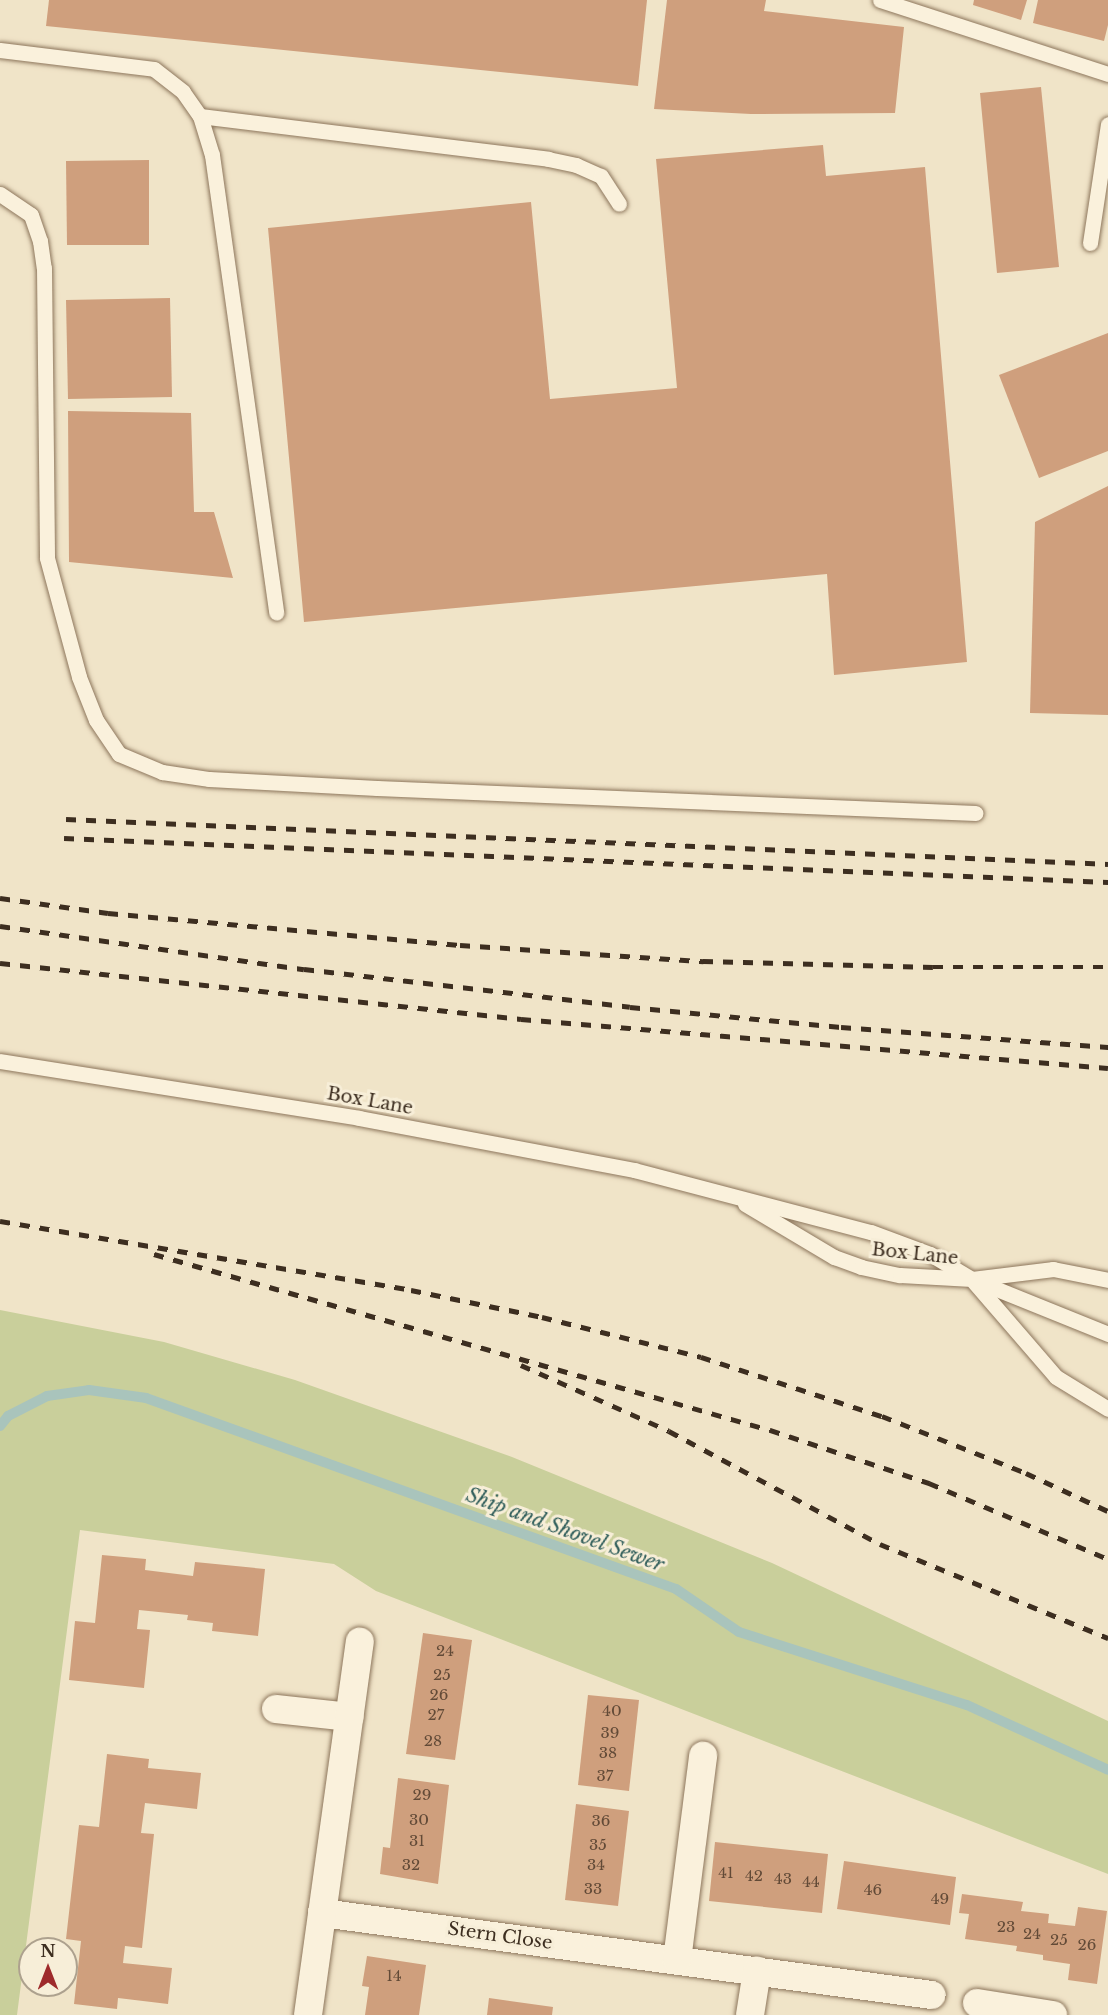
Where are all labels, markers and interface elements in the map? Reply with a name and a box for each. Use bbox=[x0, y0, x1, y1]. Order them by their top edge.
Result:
street label: Box Lane bbox=[325, 1083, 415, 1119]
street label: Box Lane bbox=[871, 1239, 959, 1269]
water label: Ship and Shovel Sewer bbox=[462, 1483, 668, 1577]
house number: 24 bbox=[436, 1642, 454, 1660]
house number: 25 bbox=[433, 1666, 451, 1684]
house number: 26 bbox=[430, 1686, 448, 1704]
house number: 40 bbox=[602, 1702, 622, 1720]
house number: 27 bbox=[428, 1706, 444, 1724]
house number: 39 bbox=[601, 1724, 619, 1742]
house number: 28 bbox=[424, 1732, 442, 1750]
house number: 38 bbox=[599, 1744, 617, 1762]
house number: 37 bbox=[597, 1767, 613, 1785]
house number: 29 bbox=[413, 1786, 431, 1804]
house number: 30 bbox=[409, 1811, 429, 1829]
house number: 36 bbox=[592, 1812, 610, 1830]
house number: 31 bbox=[409, 1832, 425, 1850]
house number: 35 bbox=[589, 1836, 607, 1854]
house number: 32 bbox=[402, 1856, 420, 1874]
house number: 34 bbox=[587, 1856, 605, 1874]
house number: 41 bbox=[718, 1864, 734, 1882]
house number: 42 bbox=[745, 1867, 763, 1885]
house number: 43 bbox=[774, 1870, 792, 1888]
house number: 44 bbox=[802, 1873, 820, 1891]
house number: 33 bbox=[584, 1880, 602, 1898]
house number: 46 bbox=[864, 1881, 882, 1899]
house number: 49 bbox=[931, 1890, 949, 1908]
street label: Stern Close bbox=[446, 1918, 554, 1954]
house number: 23 bbox=[997, 1918, 1015, 1936]
house number: 24 bbox=[1023, 1925, 1041, 1943]
house number: 25 bbox=[1050, 1931, 1068, 1949]
house number: 26 bbox=[1078, 1936, 1096, 1954]
north arrow bbox=[18, 1937, 78, 1997]
text: N bbox=[40, 1941, 56, 1961]
house number: 14 bbox=[386, 1967, 402, 1985]

